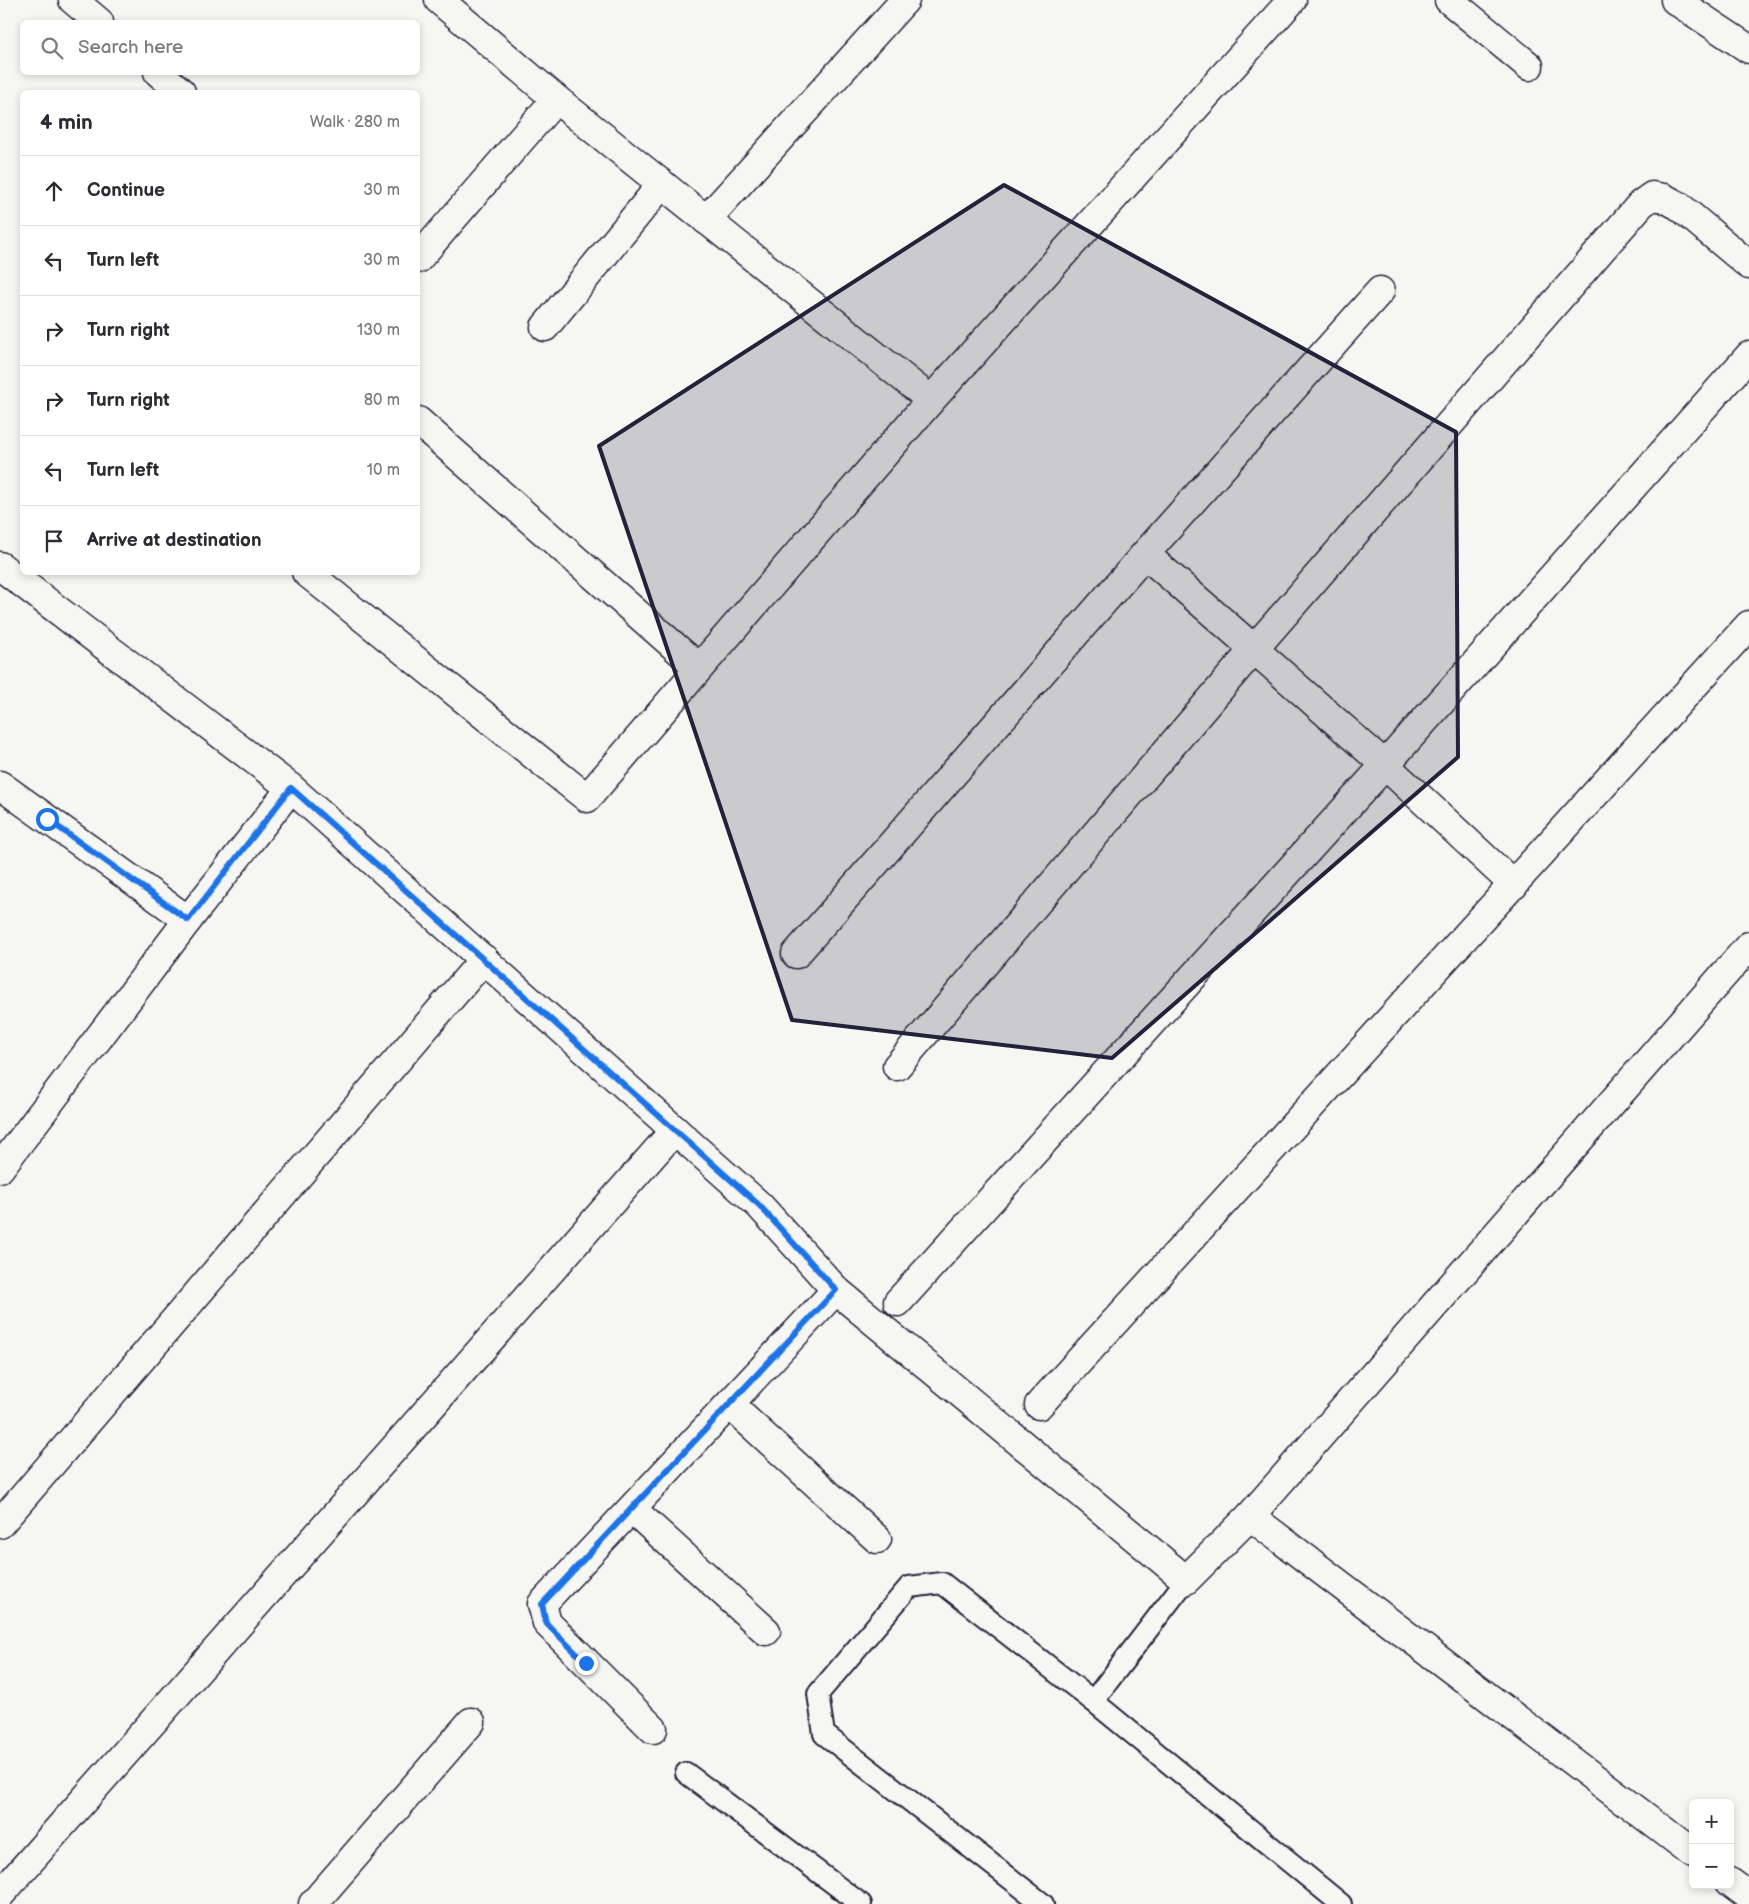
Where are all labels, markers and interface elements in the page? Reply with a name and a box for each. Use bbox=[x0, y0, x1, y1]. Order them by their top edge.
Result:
search box bbox=[20, 20, 420, 75]
icon: search bbox=[38, 34, 66, 62]
text: Search here bbox=[78, 36, 183, 59]
text: 4 min bbox=[40, 110, 93, 135]
text: Walk · 280 m bbox=[310, 113, 400, 132]
icon: ahead bbox=[40, 177, 68, 205]
text: Continue bbox=[87, 179, 165, 202]
text: 30 m bbox=[363, 181, 400, 200]
icon: left bbox=[40, 247, 68, 275]
text: Turn left bbox=[87, 249, 159, 272]
text: 30 m bbox=[363, 251, 400, 270]
icon: right bbox=[40, 317, 68, 345]
text: Turn right bbox=[87, 319, 170, 342]
text: 130 m bbox=[357, 321, 400, 340]
icon: right bbox=[40, 387, 68, 415]
text: Turn right bbox=[87, 389, 170, 412]
text: 80 m bbox=[364, 391, 400, 410]
icon: left bbox=[40, 457, 68, 485]
text: Turn left bbox=[87, 459, 159, 482]
text: 10 m bbox=[367, 461, 400, 480]
icon: arrive bbox=[40, 527, 68, 555]
text: Arrive at destination bbox=[87, 529, 262, 552]
route start bbox=[36, 808, 59, 831]
route end bbox=[575, 1652, 598, 1675]
map controls bbox=[1689, 1799, 1734, 1889]
button: + bbox=[1689, 1799, 1734, 1844]
button: − bbox=[1689, 1844, 1734, 1889]

